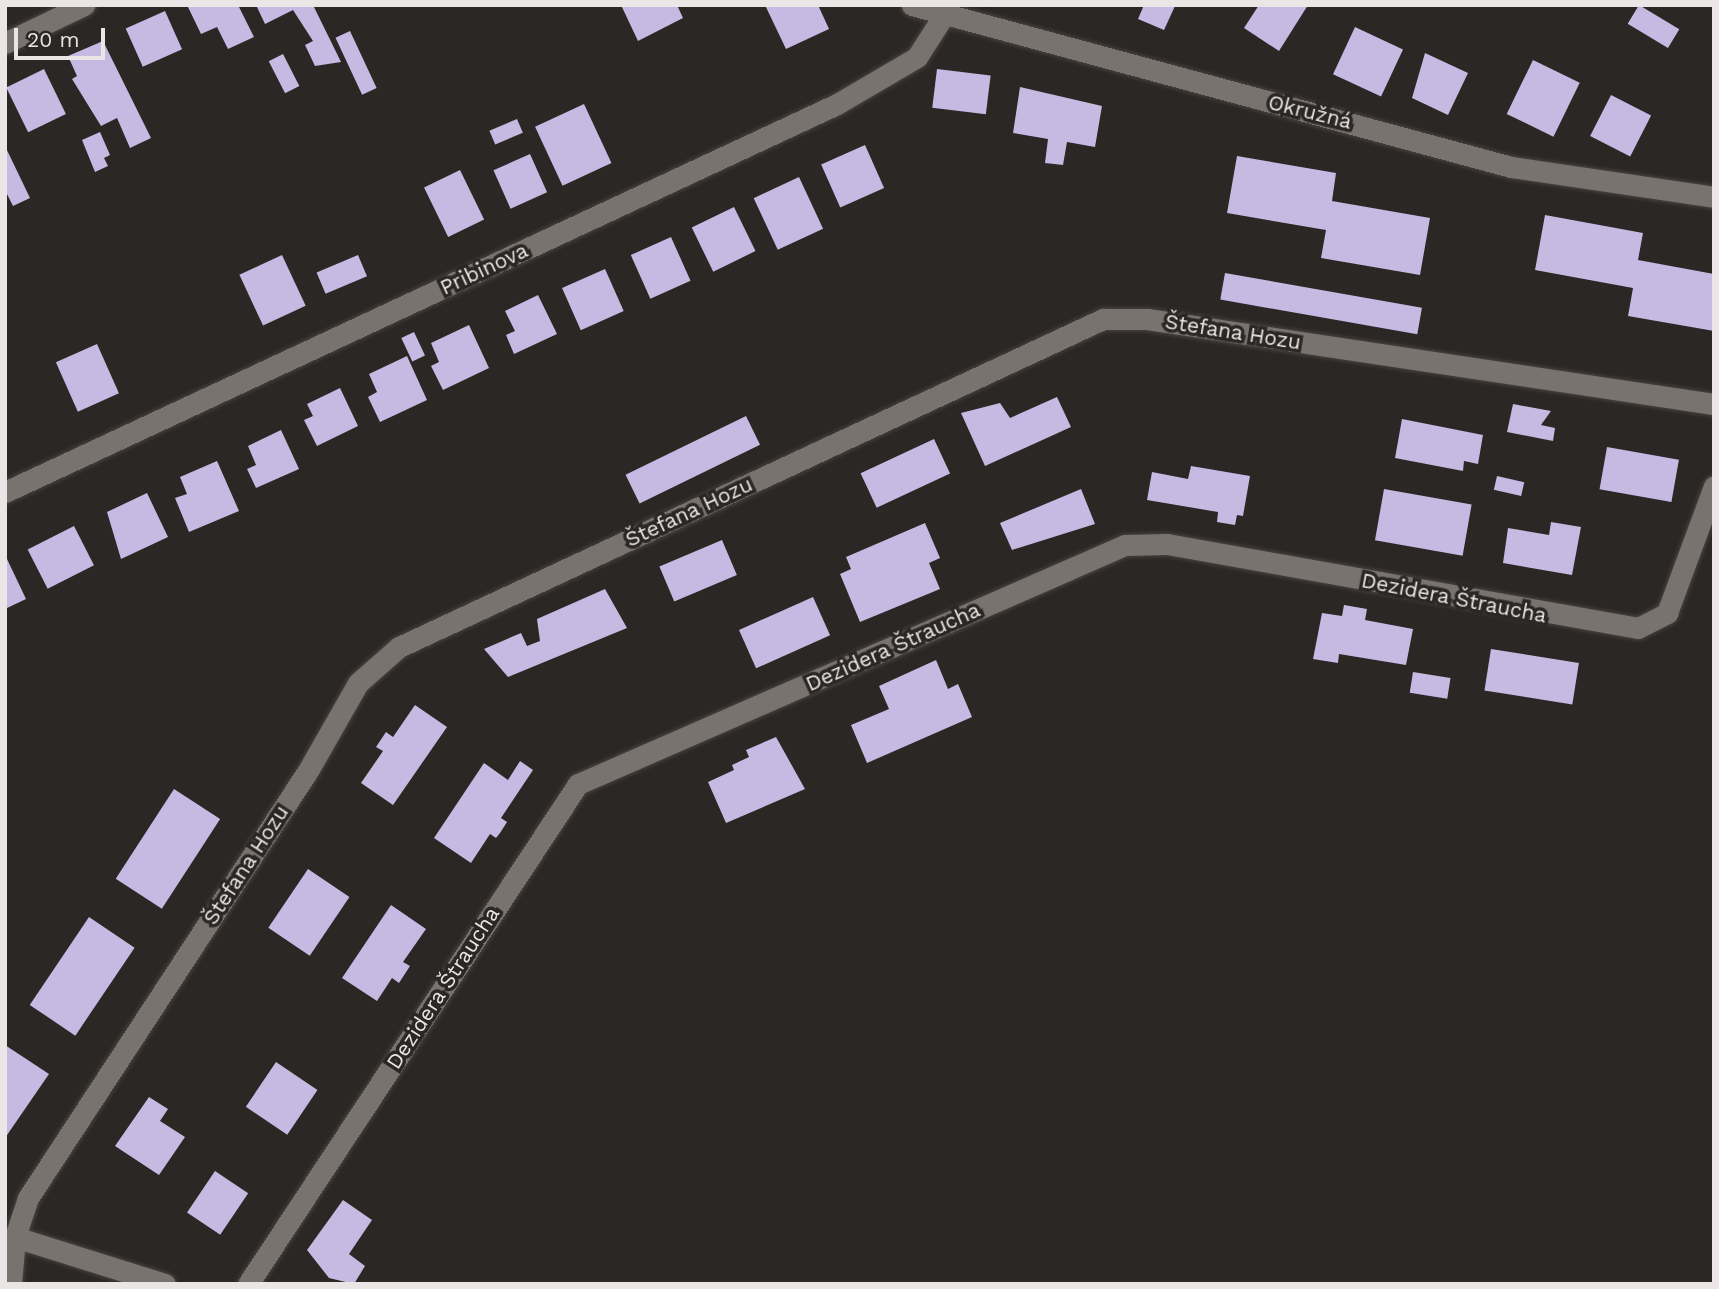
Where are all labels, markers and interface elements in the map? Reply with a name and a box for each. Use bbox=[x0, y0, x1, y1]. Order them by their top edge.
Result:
scale bar bbox=[18, 14, 108, 58]
text: 20 m bbox=[27, 27, 79, 52]
street label: Okružná bbox=[1266, 89, 1354, 135]
street label: Pribinova bbox=[436, 238, 532, 300]
street label: Štefana Hozu bbox=[1163, 309, 1303, 355]
street label: Štefana Hozu bbox=[621, 471, 757, 553]
street label: Dezidera Štraucha bbox=[1359, 568, 1549, 628]
street label: Dezidera Štraucha bbox=[802, 597, 984, 697]
street label: Štefana Hozu bbox=[198, 800, 294, 930]
street label: Dezidera Štraucha bbox=[381, 902, 505, 1074]

